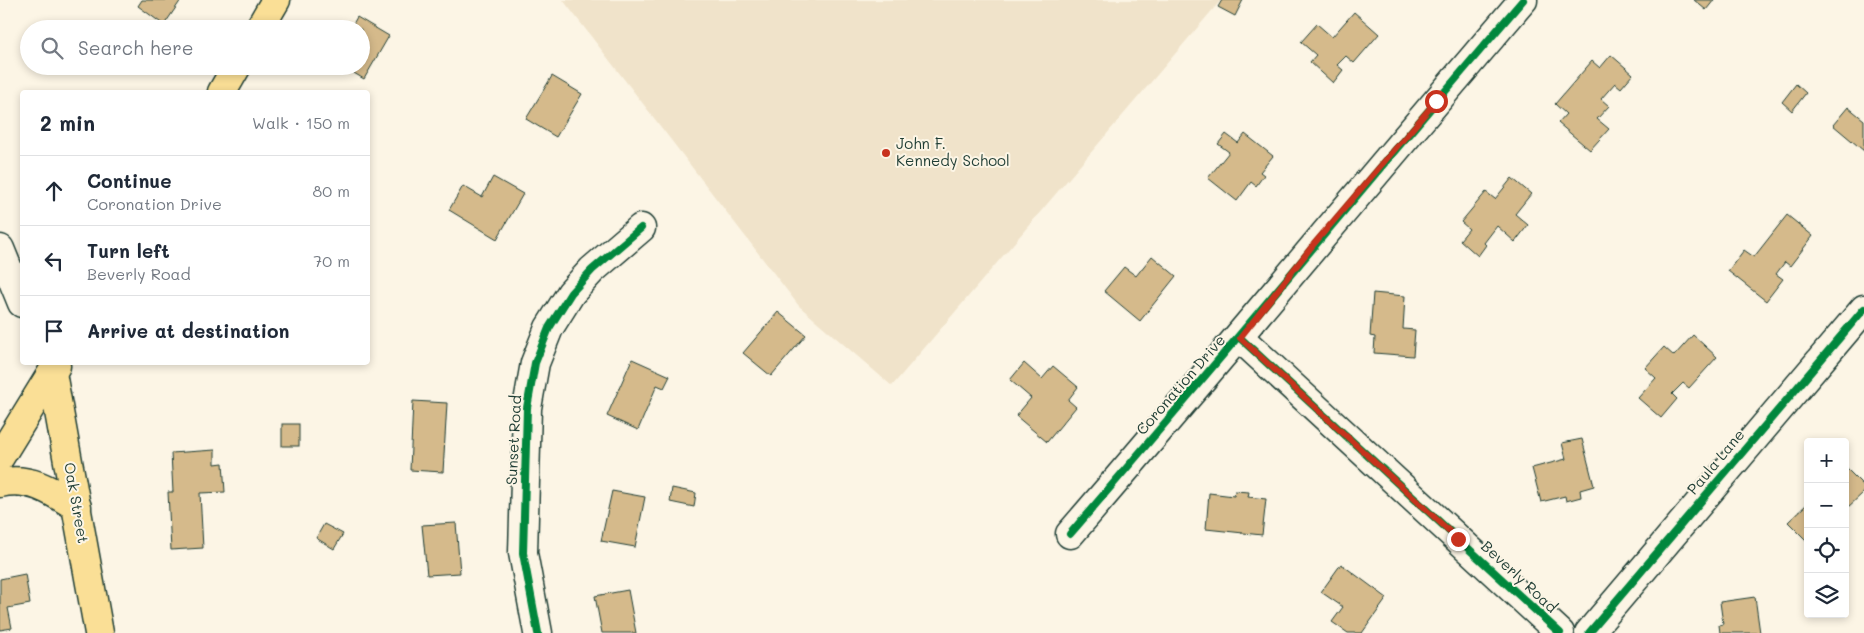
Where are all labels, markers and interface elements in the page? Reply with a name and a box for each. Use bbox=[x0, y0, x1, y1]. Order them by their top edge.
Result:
search box bbox=[20, 20, 370, 75]
icon: search bbox=[38, 34, 66, 62]
text: Search here bbox=[78, 35, 194, 60]
route start bbox=[1425, 90, 1448, 113]
text: 2 min bbox=[40, 109, 95, 136]
text: Walk · 150 m bbox=[252, 112, 350, 133]
place label: John F. Kennedy School bbox=[896, 133, 1010, 170]
marker: John F. Kennedy School bbox=[880, 147, 892, 159]
text: Continue bbox=[87, 168, 172, 193]
icon: ahead bbox=[40, 177, 68, 205]
text: 80 m bbox=[313, 180, 350, 201]
text: Coronation Drive bbox=[87, 193, 222, 214]
text: Turn left bbox=[87, 238, 170, 263]
icon: left bbox=[40, 247, 68, 275]
text: 70 m bbox=[313, 250, 350, 271]
text: Beverly Road bbox=[87, 263, 191, 284]
icon: arrive bbox=[40, 317, 68, 345]
text: Arrive at destination bbox=[87, 318, 290, 343]
street label: Coronation Drive bbox=[1131, 330, 1229, 439]
street label: Sunset Road bbox=[501, 394, 525, 486]
street label: Paula Lane bbox=[1682, 424, 1748, 498]
map controls bbox=[1804, 438, 1849, 618]
button: + bbox=[1804, 438, 1849, 483]
street label: Oak Street bbox=[60, 461, 94, 545]
button: − bbox=[1804, 483, 1849, 528]
route end bbox=[1447, 528, 1470, 551]
button: locate bbox=[1804, 528, 1849, 573]
street label: Beverly Road bbox=[1477, 536, 1562, 617]
button: layers bbox=[1804, 573, 1849, 618]

